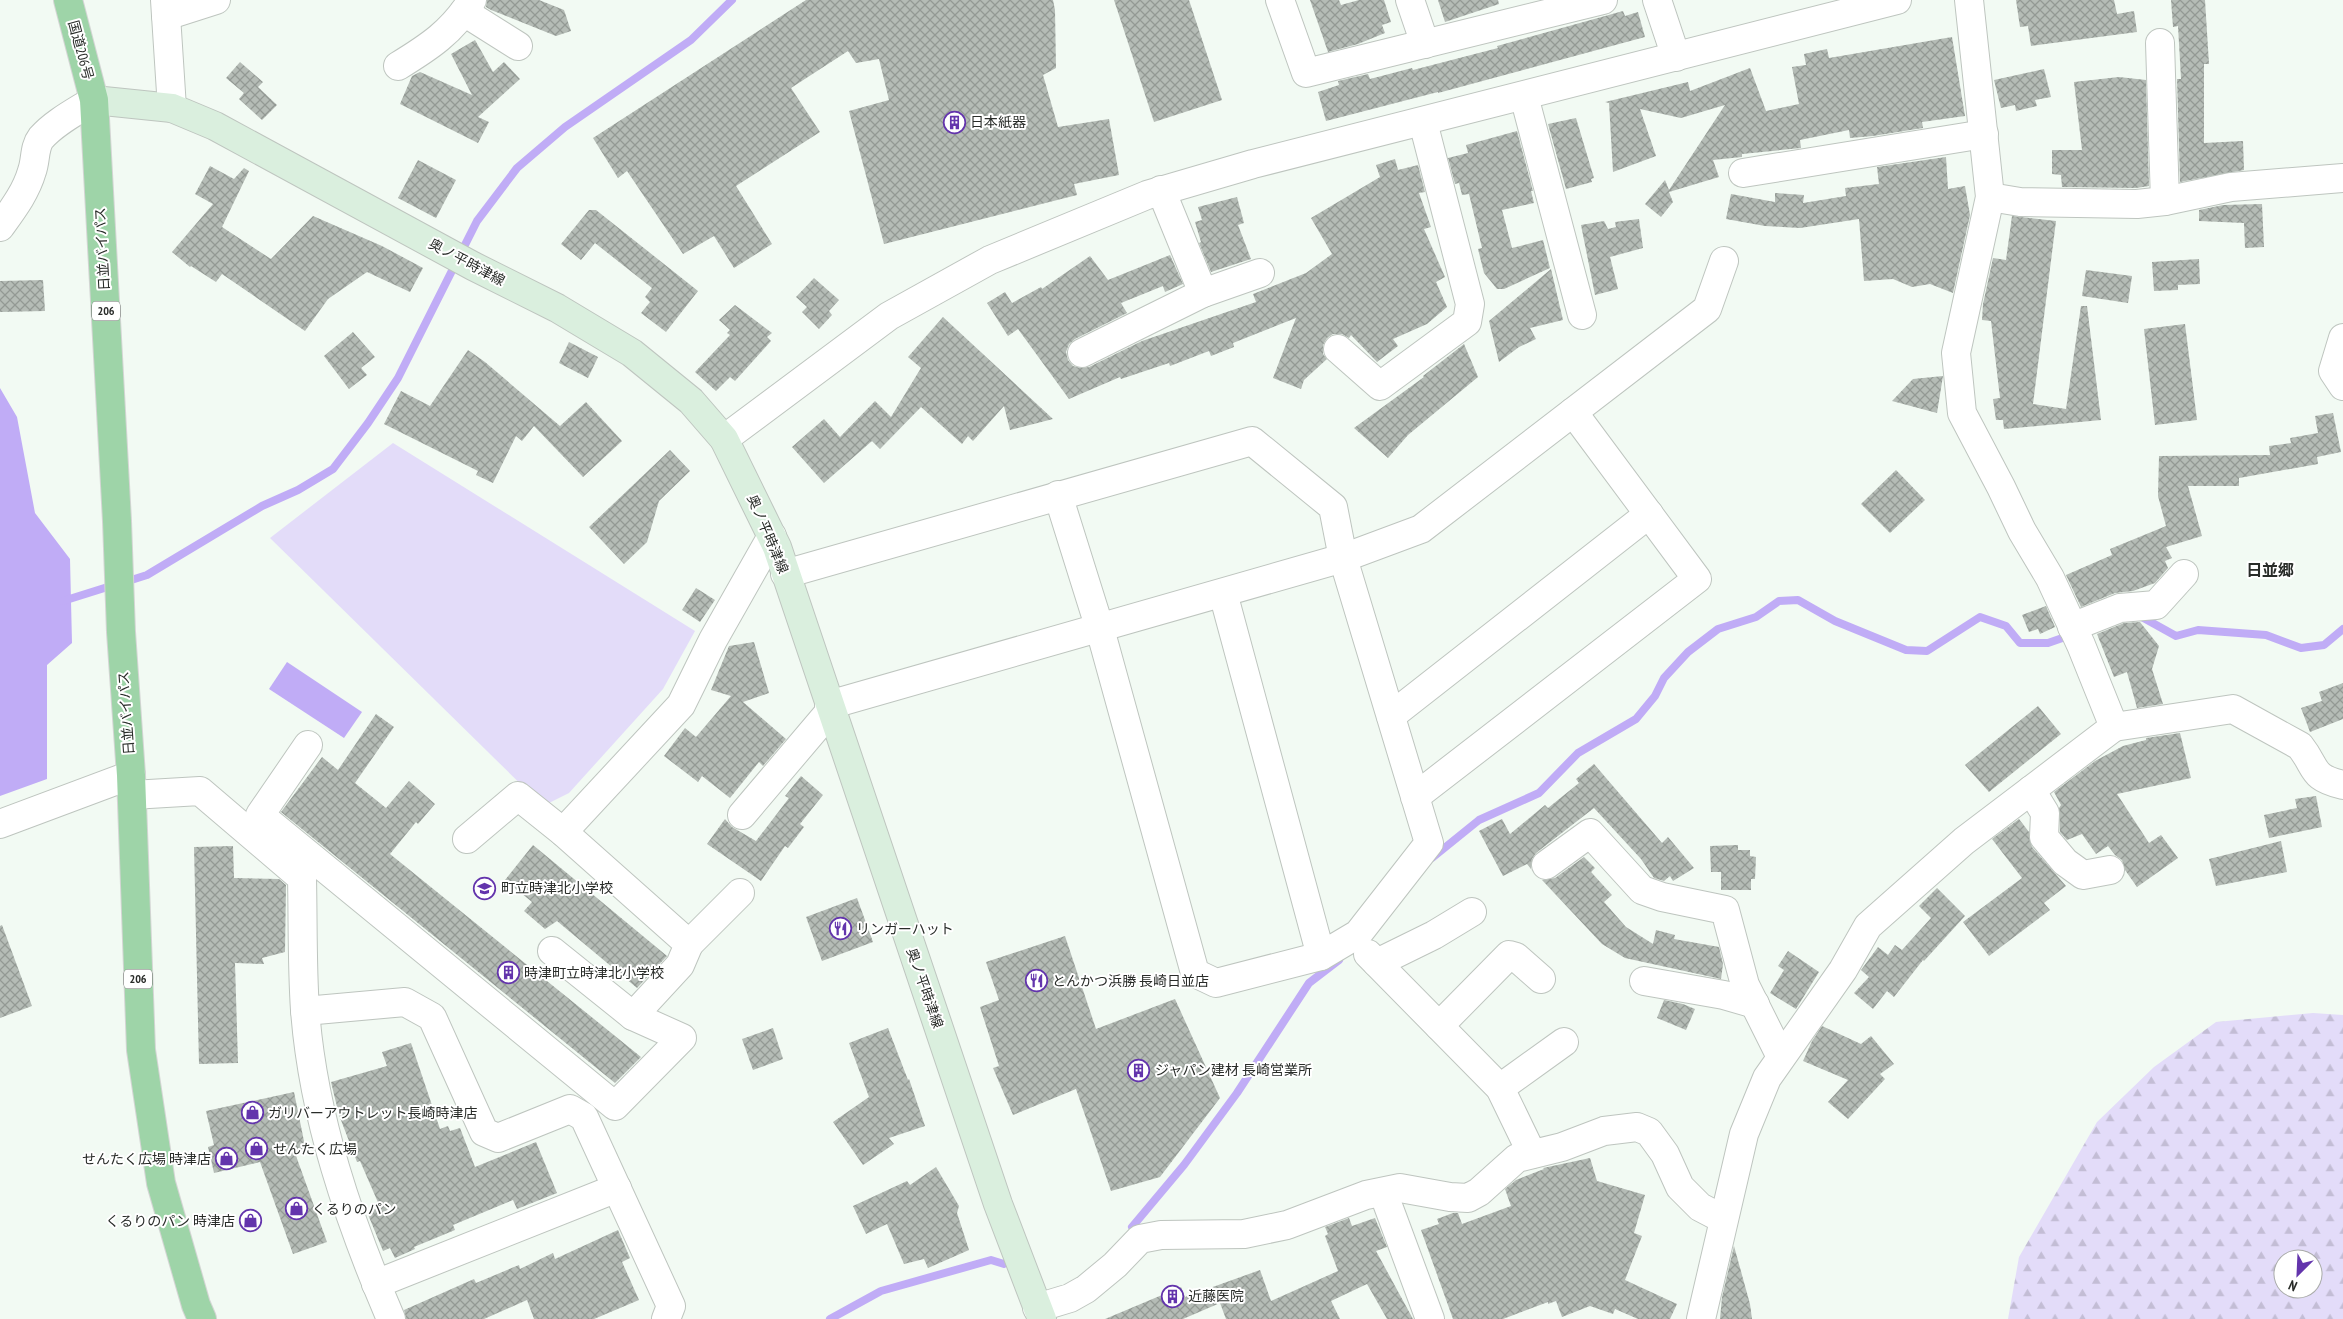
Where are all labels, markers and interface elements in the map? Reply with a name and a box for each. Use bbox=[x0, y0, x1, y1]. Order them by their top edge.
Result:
street label: 国道206号 bbox=[64, 18, 98, 82]
building icon: 日本紙器 bbox=[942, 110, 966, 134]
place label: 日本紙器 bbox=[970, 113, 1026, 131]
street label: 日並バイパス bbox=[91, 207, 113, 291]
street label: 奥ノ平時津線 bbox=[426, 234, 508, 290]
road number: 206 bbox=[92, 302, 120, 321]
street label: 奥ノ平時津線 bbox=[743, 492, 793, 576]
district label: 日並郷 bbox=[2246, 560, 2294, 580]
street label: 日並バイパス bbox=[114, 671, 138, 755]
school or university icon: 町立時津北小学校 bbox=[473, 876, 497, 900]
place label: 町立時津北小学校 bbox=[501, 879, 613, 897]
restaurant icon: リンガーハット bbox=[828, 917, 852, 941]
place label: リンガーハット bbox=[856, 920, 954, 938]
street label: 奥ノ平時津線 bbox=[903, 945, 947, 1031]
building icon: 時津町立時津北小学校 bbox=[496, 961, 520, 985]
place label: 時津町立時津北小学校 bbox=[524, 964, 664, 982]
restaurant icon: とんかつ浜勝 長崎日並店 bbox=[1024, 969, 1048, 993]
road number: 206 bbox=[124, 970, 152, 989]
place label: とんかつ浜勝 長崎日並店 bbox=[1052, 972, 1209, 990]
building icon: ジャパン建材 長崎営業所 bbox=[1127, 1058, 1151, 1082]
place label: ジャパン建材 長崎営業所 bbox=[1155, 1061, 1312, 1079]
shop icon: ガリバーアウトレット長崎時津店 bbox=[240, 1101, 264, 1125]
place label: ガリバーアウトレット長崎時津店 bbox=[268, 1104, 477, 1122]
shop icon: せんたく広場 bbox=[245, 1137, 269, 1161]
place label: せんたく広場 bbox=[273, 1140, 357, 1158]
shop icon: せんたく広場 時津店 bbox=[215, 1147, 239, 1171]
place label: せんたく広場 時津店 bbox=[82, 1150, 211, 1168]
shop icon: くるりのパン bbox=[284, 1197, 308, 1221]
place label: くるりのパン bbox=[312, 1200, 396, 1218]
shop icon: くるりのパン 時津店 bbox=[239, 1209, 263, 1233]
place label: くるりのパン 時津店 bbox=[106, 1212, 235, 1230]
north arrow bbox=[2273, 1249, 2323, 1299]
text: N bbox=[2286, 1276, 2300, 1296]
building icon: 近藤医院 bbox=[1160, 1284, 1184, 1308]
place label: 近藤医院 bbox=[1188, 1287, 1244, 1305]

